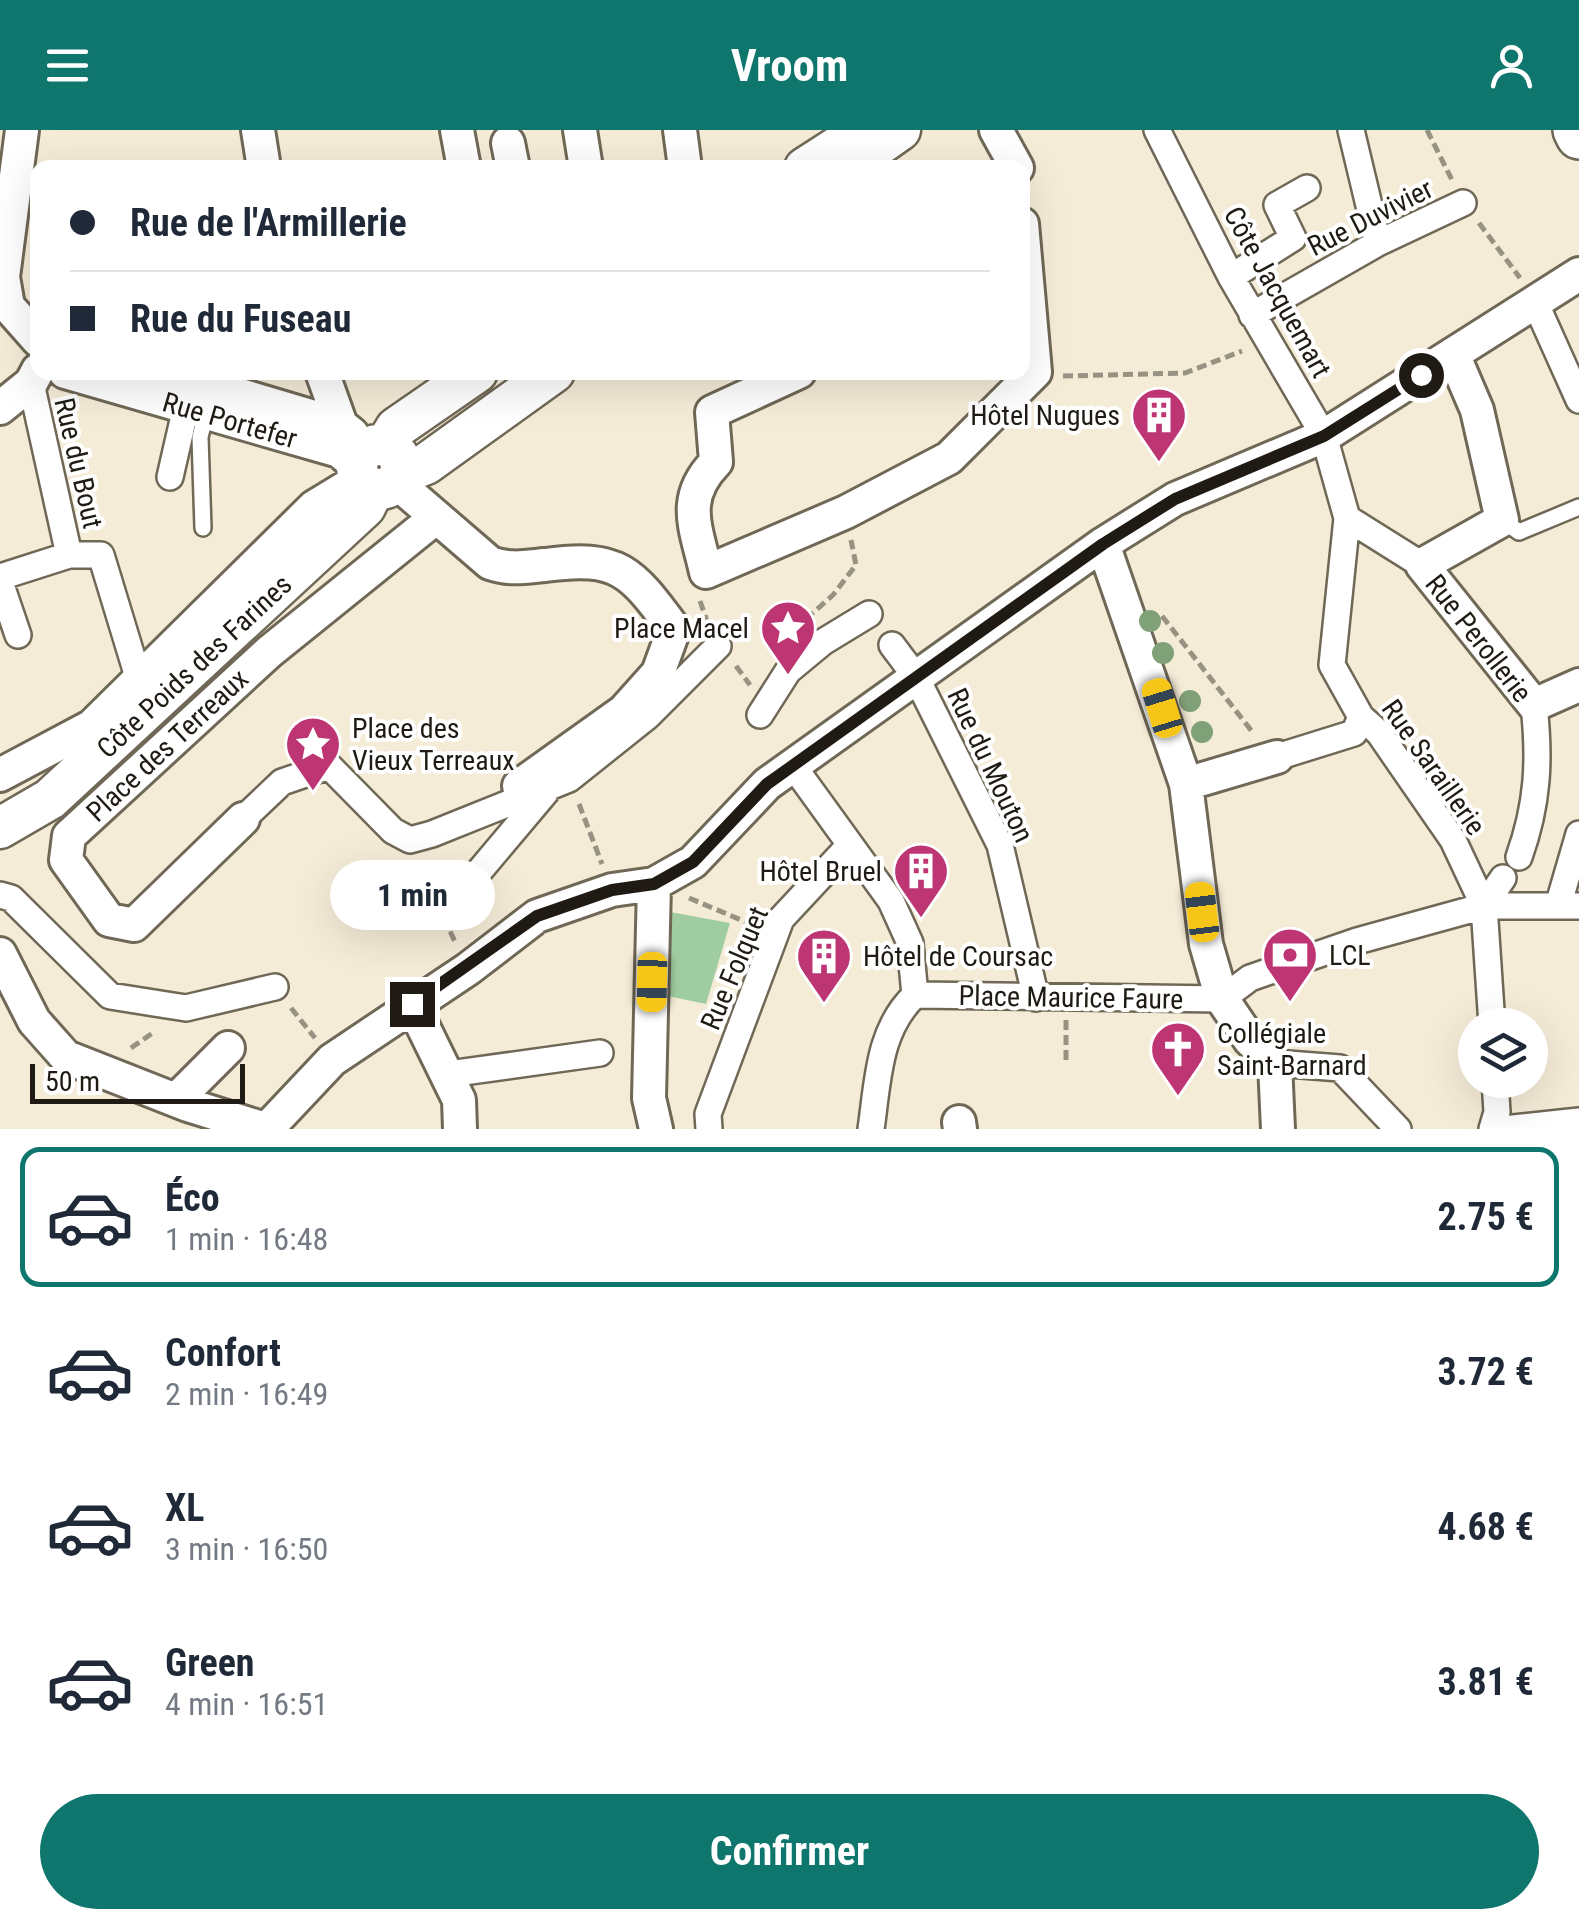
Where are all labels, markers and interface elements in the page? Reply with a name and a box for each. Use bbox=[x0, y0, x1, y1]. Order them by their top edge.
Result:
icon: menu bbox=[40, 38, 95, 93]
icon: person bbox=[1484, 38, 1539, 93]
text: Vroom bbox=[731, 39, 848, 92]
street label: Rue Duvivier bbox=[1302, 172, 1438, 263]
text: Rue de l'Armillerie bbox=[130, 201, 407, 245]
street label: Côte Jacquemart bbox=[1217, 201, 1338, 383]
text: Rue du Fuseau bbox=[130, 297, 351, 341]
route start bbox=[1399, 353, 1444, 398]
building icon: Hôtel Nugues bbox=[1129, 385, 1189, 464]
street label: Rue Portefer bbox=[159, 386, 301, 455]
street label: Rue du Bout bbox=[47, 395, 110, 532]
place label: Hôtel Nugues bbox=[970, 399, 1120, 432]
street label: Côte Poids des Farines bbox=[90, 568, 298, 765]
street label: Rue Perollerie bbox=[1419, 568, 1539, 709]
place icon: Place Macel bbox=[758, 598, 818, 677]
place label: Place Macel bbox=[614, 612, 749, 645]
street label: Place des Terreaux bbox=[80, 662, 255, 829]
car bbox=[1139, 675, 1185, 741]
street label: Rue du Mouton bbox=[940, 683, 1041, 847]
street label: Rue Saraillerie bbox=[1375, 693, 1492, 841]
place label: Place des Vieux Terreaux bbox=[352, 712, 514, 777]
place icon: Place des Vieux Terreaux bbox=[283, 714, 343, 793]
building icon: Hôtel Bruel bbox=[891, 841, 951, 920]
place label: Hôtel Bruel bbox=[759, 855, 882, 888]
callout: 1 min bbox=[330, 859, 494, 929]
text: 1 min bbox=[377, 876, 448, 914]
car bbox=[1183, 880, 1221, 944]
street label: Rue Folquet bbox=[694, 902, 775, 1035]
bank icon: LCL bbox=[1260, 925, 1320, 1004]
building icon: Hôtel de Coursac bbox=[794, 926, 854, 1005]
place label: LCL bbox=[1329, 939, 1371, 972]
place label: Hôtel de Coursac bbox=[863, 940, 1053, 973]
car bbox=[636, 952, 668, 1012]
street label: Place Maurice Faure bbox=[958, 979, 1184, 1016]
route end bbox=[390, 982, 435, 1027]
map controls bbox=[1458, 1008, 1548, 1098]
button: layers bbox=[1458, 1008, 1548, 1098]
place label: Collégiale Saint-Barnard bbox=[1217, 1017, 1367, 1082]
church icon: Collégiale Saint-Barnard bbox=[1148, 1019, 1208, 1098]
scale bar bbox=[30, 1059, 245, 1104]
text: 50 m bbox=[45, 1065, 100, 1098]
icon: car bbox=[45, 1172, 135, 1262]
text: Éco bbox=[165, 1176, 220, 1220]
text: 2.75 € bbox=[1437, 1195, 1534, 1239]
text: 1 min · 16:48 bbox=[165, 1220, 328, 1258]
icon: car bbox=[45, 1327, 135, 1417]
text: Confort bbox=[165, 1331, 281, 1375]
text: 3.72 € bbox=[1437, 1350, 1534, 1394]
text: 2 min · 16:49 bbox=[165, 1375, 328, 1413]
icon: car bbox=[45, 1482, 135, 1572]
text: XL bbox=[165, 1486, 204, 1530]
text: 4.68 € bbox=[1437, 1505, 1534, 1549]
text: 3 min · 16:50 bbox=[165, 1530, 328, 1568]
icon: car bbox=[45, 1637, 135, 1727]
text: Green bbox=[165, 1641, 255, 1685]
text: 3.81 € bbox=[1437, 1660, 1534, 1704]
text: 4 min · 16:51 bbox=[165, 1685, 328, 1723]
button: Confirmer bbox=[40, 1794, 1539, 1909]

